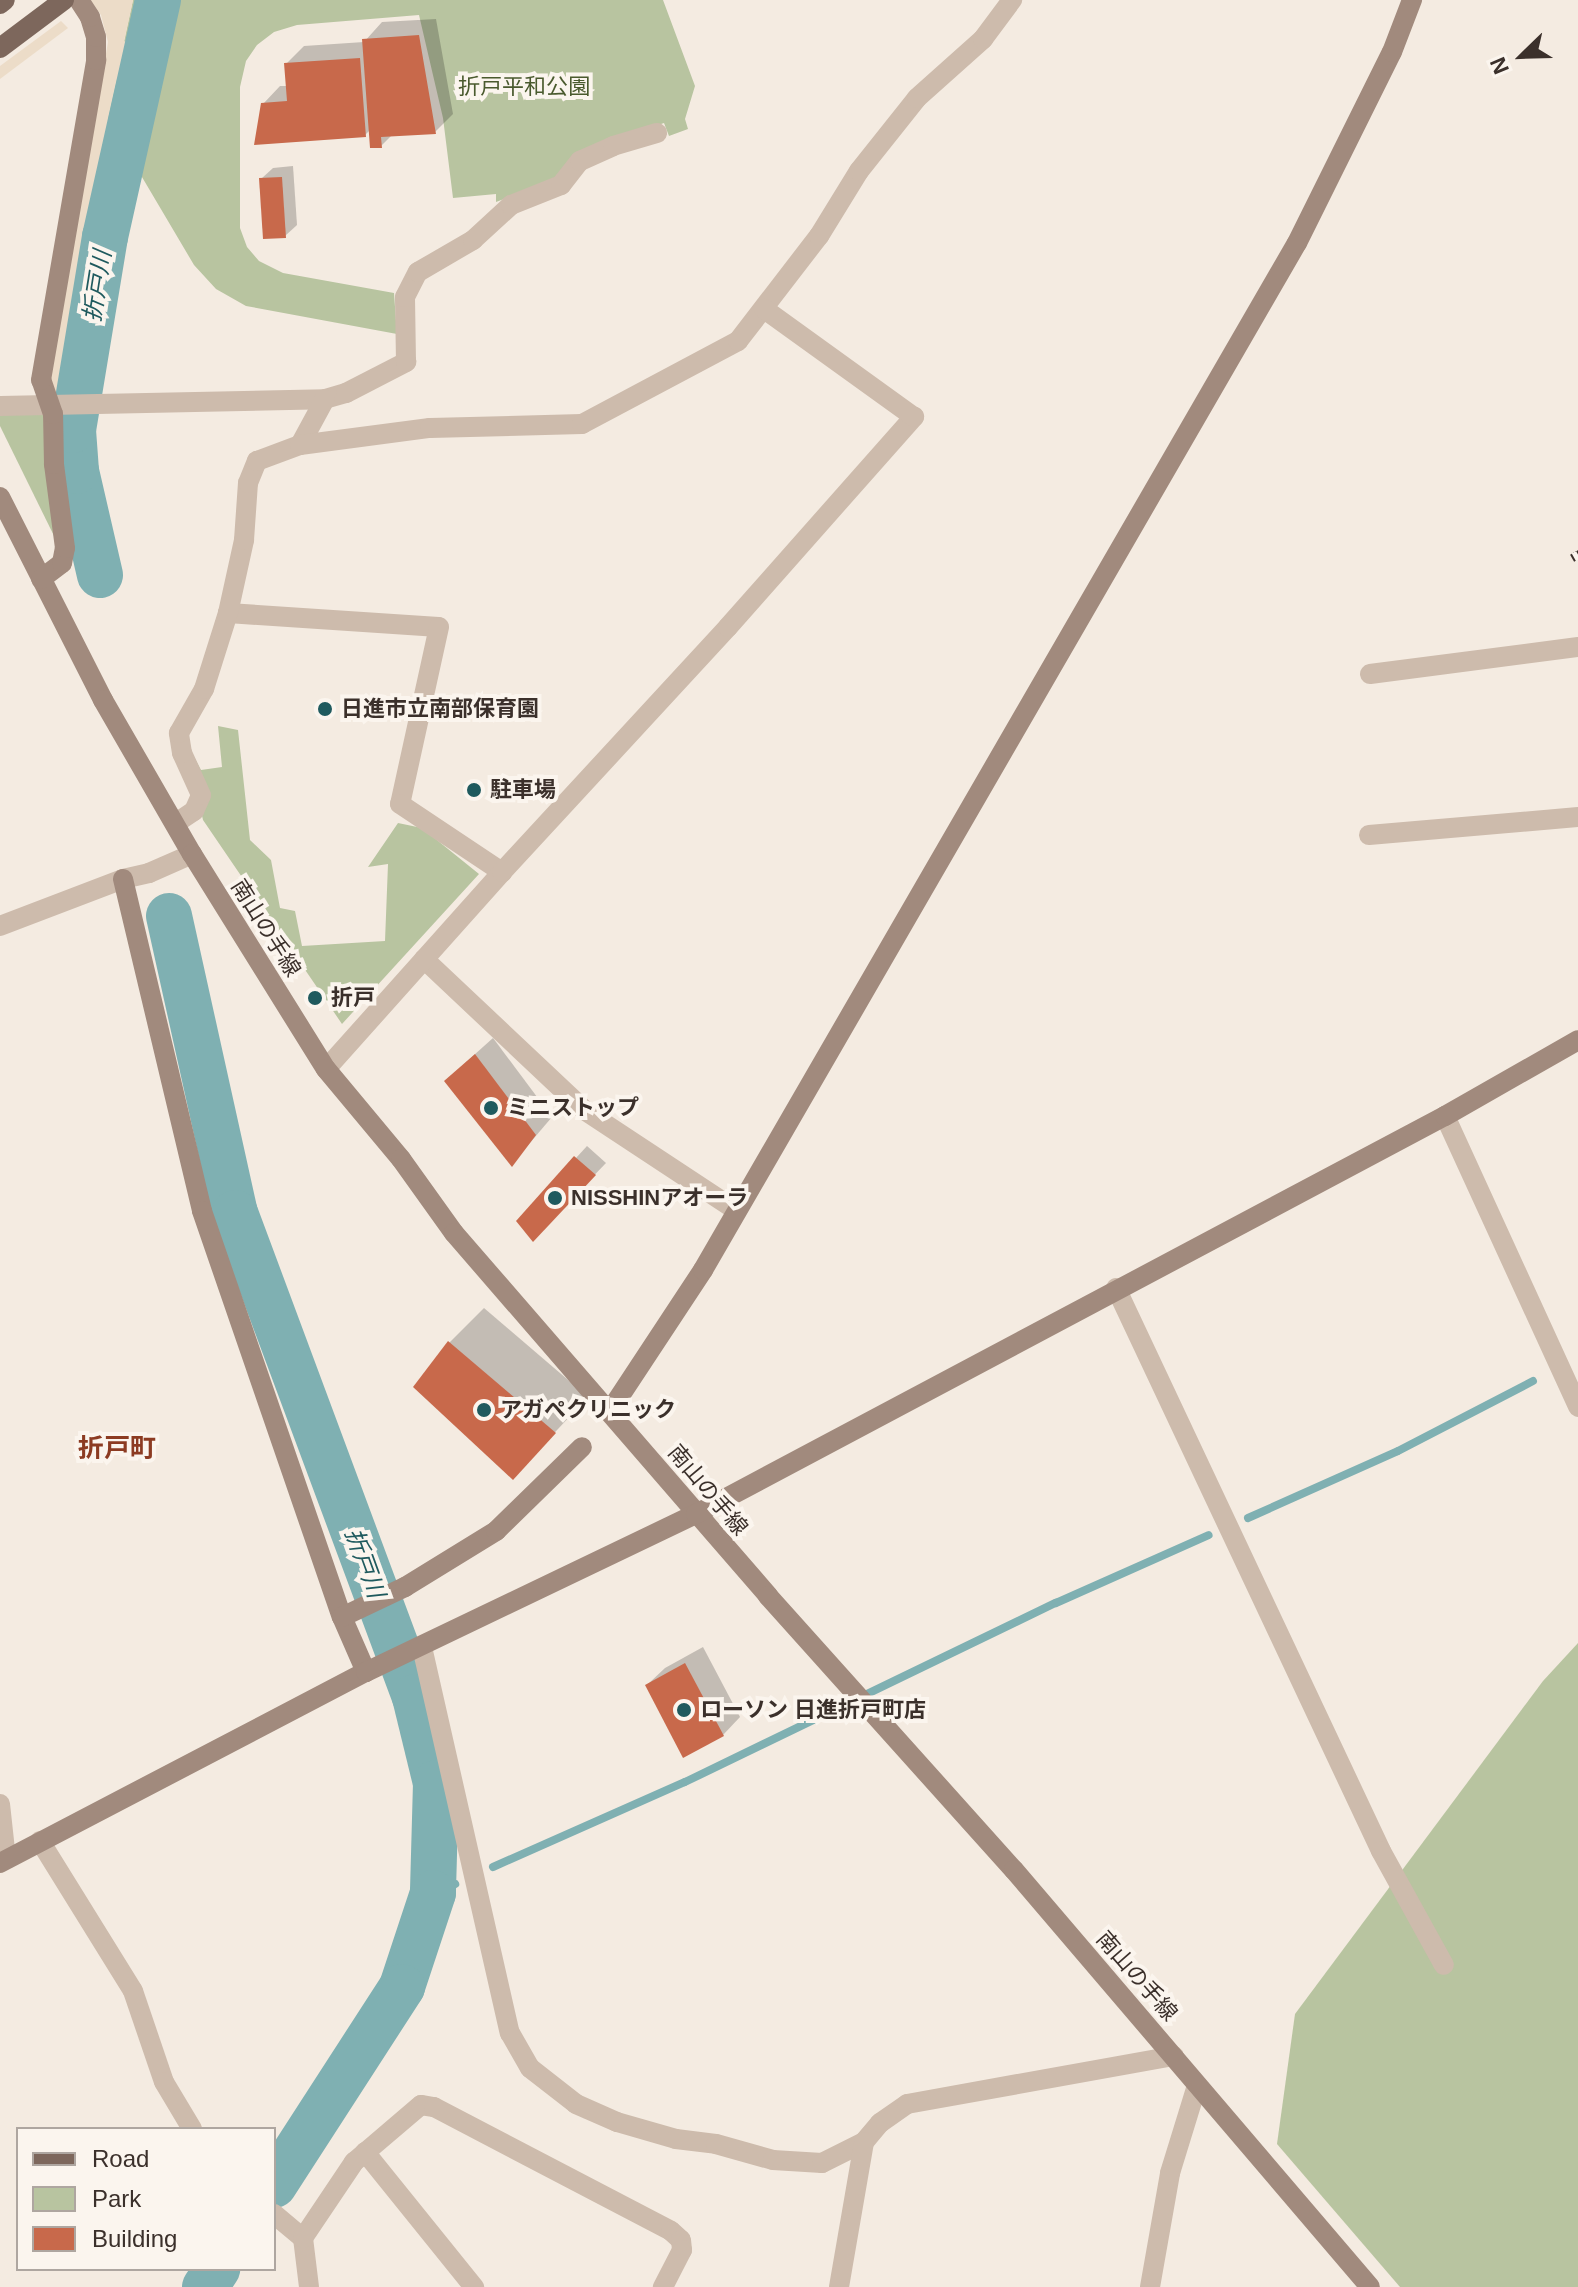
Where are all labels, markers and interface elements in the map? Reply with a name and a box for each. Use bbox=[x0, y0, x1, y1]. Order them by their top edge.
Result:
north arrow bbox=[1482, 16, 1562, 96]
text: N bbox=[1485, 53, 1514, 78]
park label: 折戸平和公園 bbox=[458, 74, 590, 100]
water label: 折戸川 bbox=[77, 248, 117, 324]
place label: 日進市立南部保育園 bbox=[341, 696, 539, 722]
marker: 日進市立南部保育園 bbox=[316, 700, 334, 718]
place label: 駐車場 bbox=[490, 777, 556, 803]
marker: 駐車場 bbox=[465, 781, 483, 799]
street label: 南山の手線 bbox=[226, 874, 306, 982]
place label: 折戸 bbox=[331, 985, 375, 1011]
marker: 折戸 bbox=[306, 989, 324, 1007]
place label: ミニストップ bbox=[507, 1095, 639, 1121]
marker: ミニストップ bbox=[482, 1099, 500, 1117]
place label: NISSHINアオーラ bbox=[571, 1185, 748, 1211]
marker: NISSHINアオーラ bbox=[546, 1189, 564, 1207]
place label: アガぺクリニック bbox=[500, 1397, 676, 1423]
marker: アガぺクリニック bbox=[475, 1401, 493, 1419]
district label: 折戸町 bbox=[78, 1433, 156, 1465]
street label: 南山の手線 bbox=[663, 1439, 753, 1541]
water label: 折戸川 bbox=[339, 1524, 391, 1602]
place label: ローソン 日進折戸町店 bbox=[700, 1697, 926, 1723]
marker: ローソン 日進折戸町店 bbox=[675, 1701, 693, 1719]
street label: 南山の手線 bbox=[1091, 1926, 1183, 2026]
legend bbox=[16, 2127, 276, 2271]
text: Road bbox=[92, 2145, 149, 2172]
text: Park bbox=[92, 2185, 141, 2212]
text: Building bbox=[92, 2225, 177, 2252]

